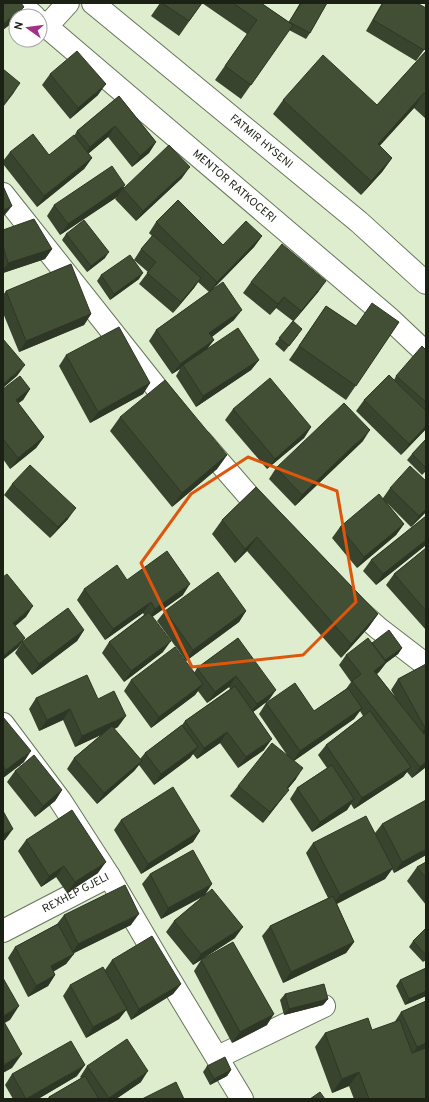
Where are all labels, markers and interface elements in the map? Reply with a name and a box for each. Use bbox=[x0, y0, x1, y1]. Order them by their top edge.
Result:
north arrow bbox=[8, 8, 48, 48]
text: N bbox=[12, 20, 27, 31]
street label: FATMIR HYSENI bbox=[227, 112, 296, 172]
street label: MENTOR RATKOCERI bbox=[189, 147, 279, 226]
street label: REXHEP GJELI bbox=[40, 870, 112, 916]

